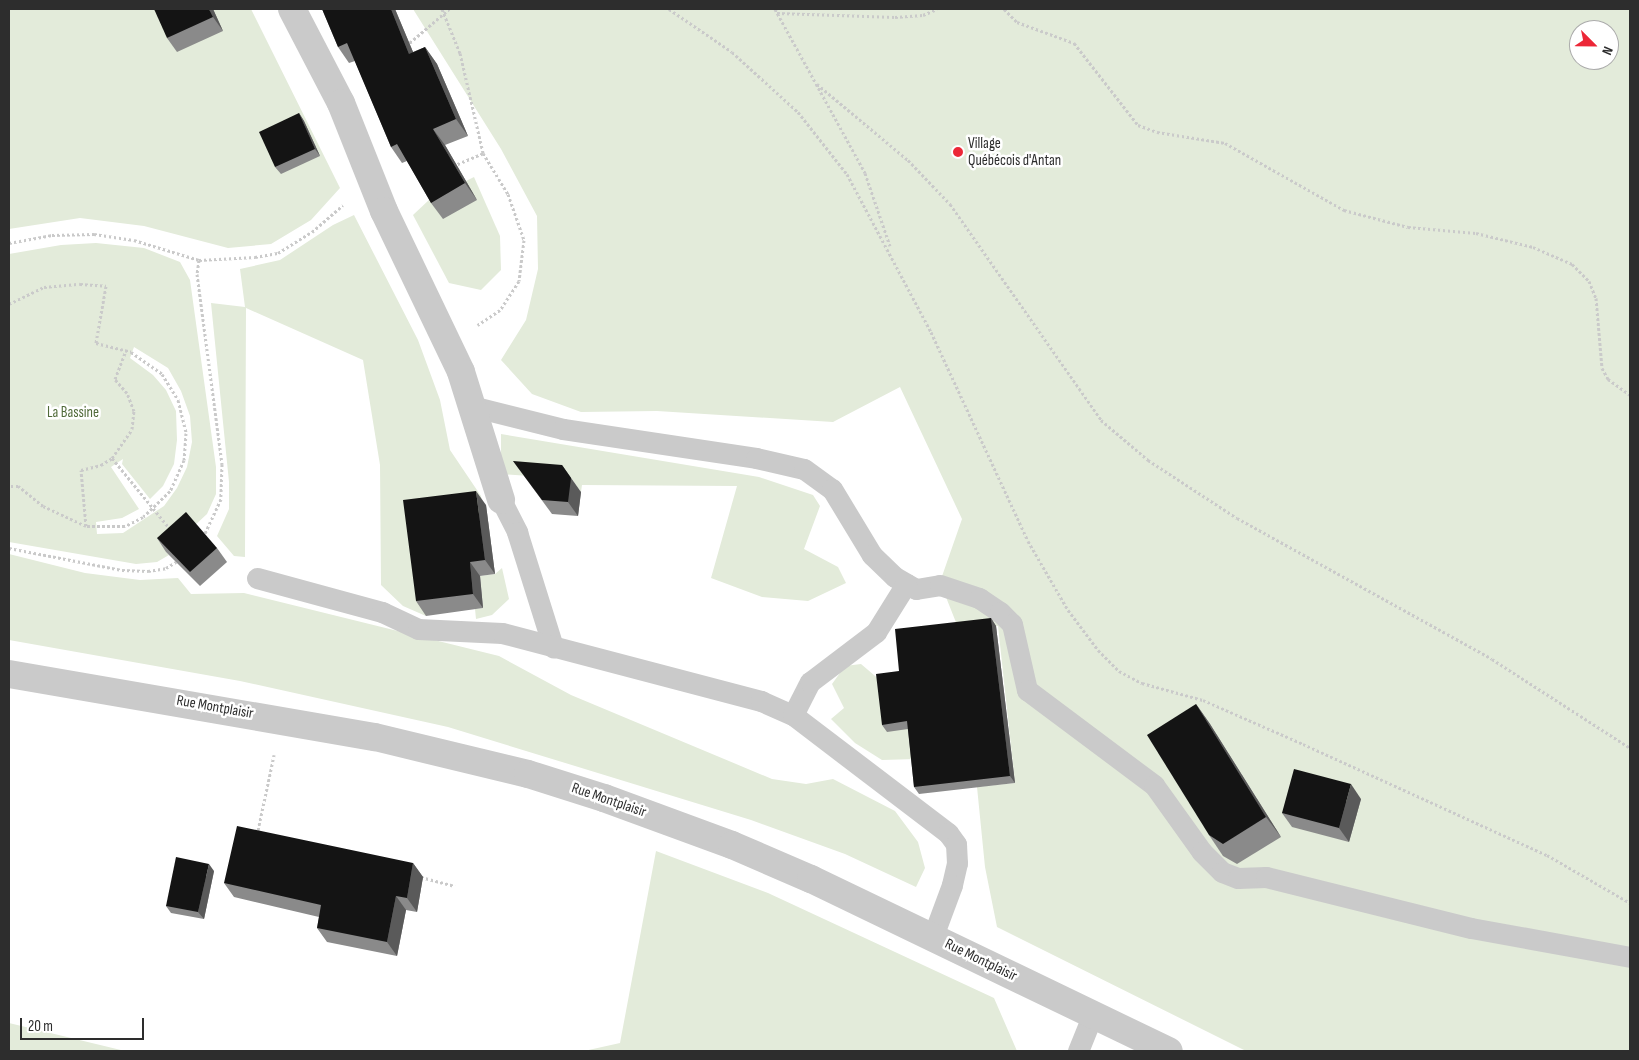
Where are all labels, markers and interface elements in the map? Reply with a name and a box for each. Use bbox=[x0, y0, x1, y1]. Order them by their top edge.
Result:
north arrow bbox=[1569, 20, 1619, 70]
text: N bbox=[1598, 44, 1617, 57]
place label: Village Québécois d'Antan bbox=[968, 134, 1061, 169]
marker: Village Québécois d'Antan bbox=[952, 146, 964, 158]
park label: La Bassine bbox=[47, 404, 99, 422]
street label: Rue Montplaisir bbox=[175, 691, 255, 723]
street label: Rue Montplaisir bbox=[569, 779, 649, 821]
street label: Rue Montplaisir bbox=[942, 935, 1020, 985]
scale bar bbox=[22, 1008, 146, 1040]
text: 20 m bbox=[28, 1017, 53, 1036]

